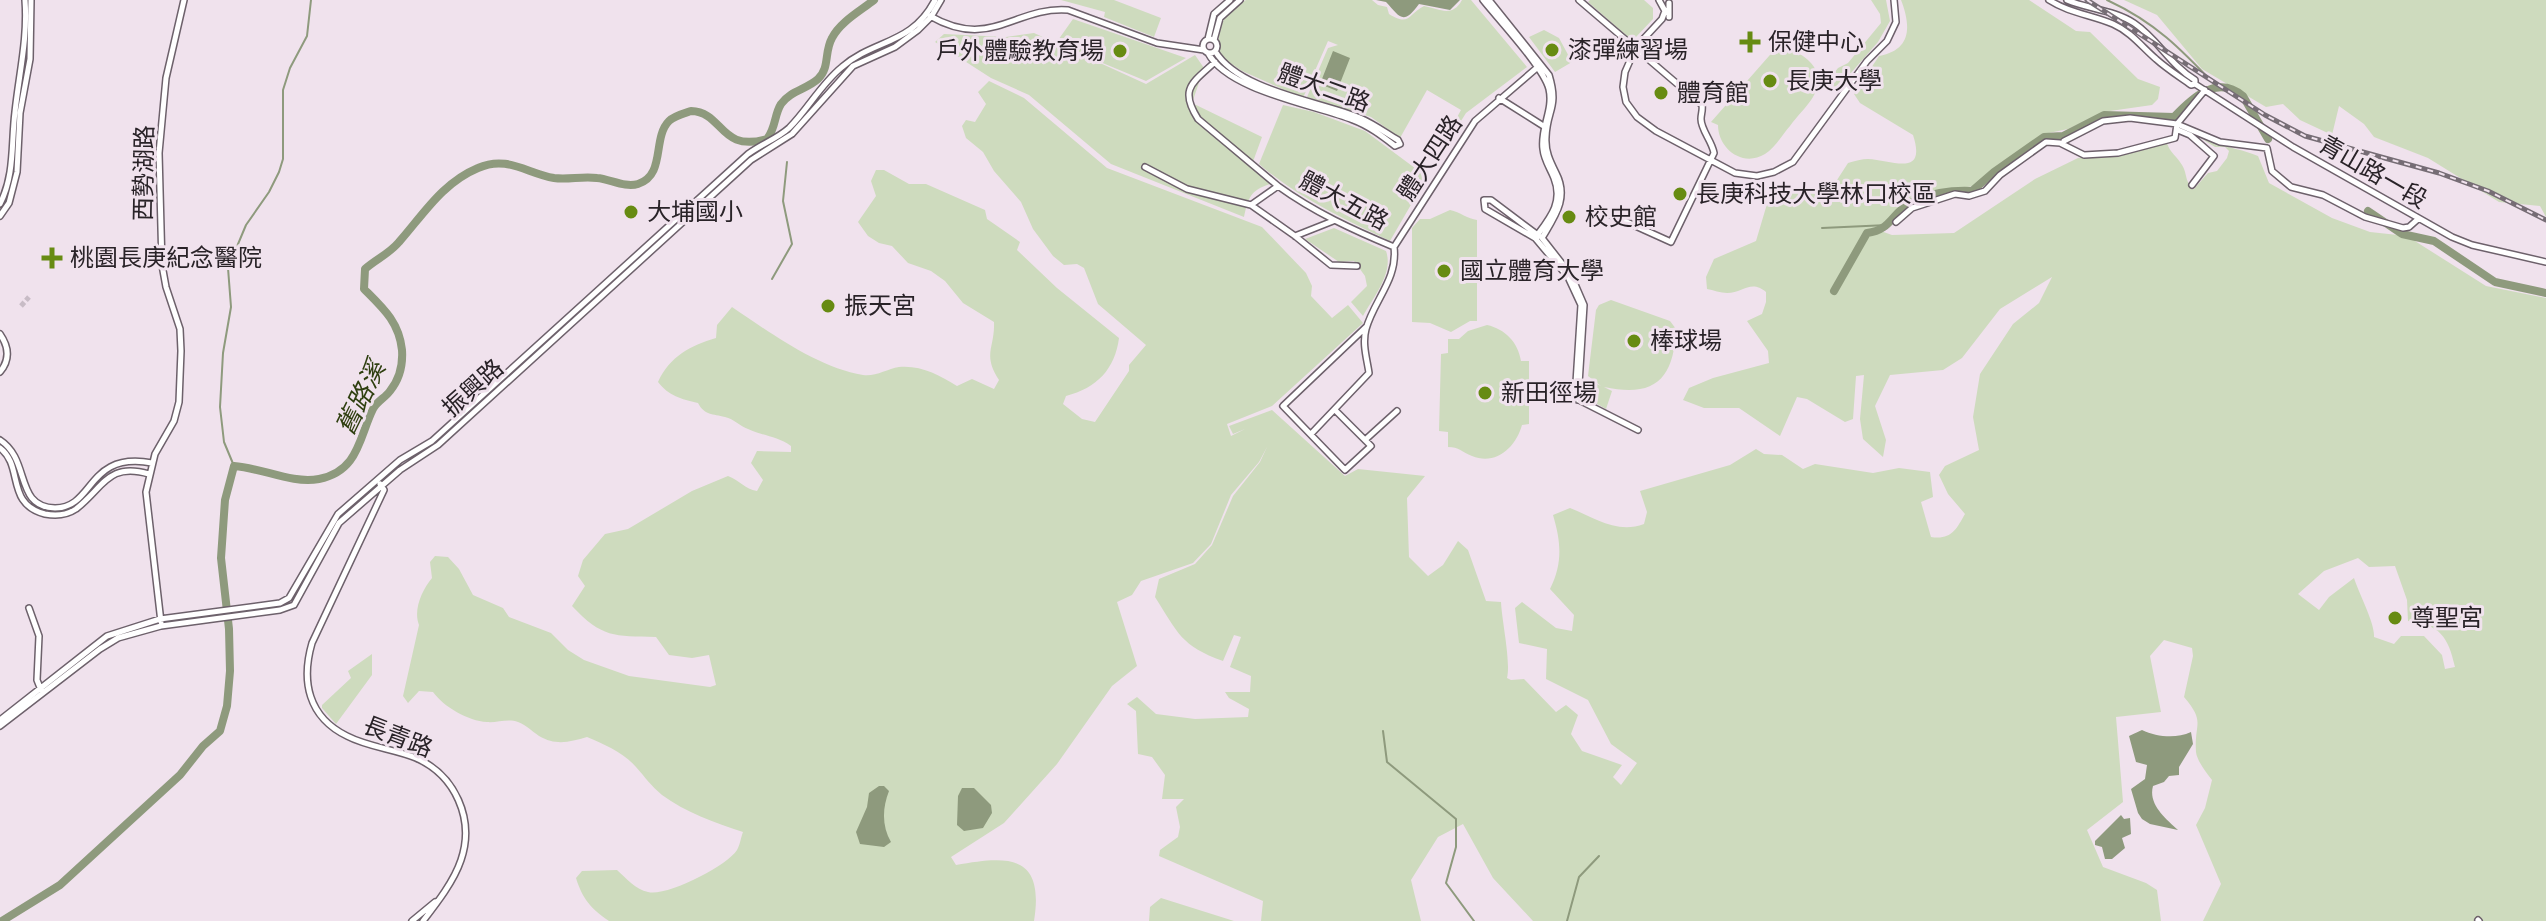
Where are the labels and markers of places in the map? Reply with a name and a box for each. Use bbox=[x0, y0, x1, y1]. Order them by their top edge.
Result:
place label: 保健中心 bbox=[1768, 28, 1864, 56]
marker: 保健中心 bbox=[1739, 31, 1761, 53]
place label: 漆彈練習場 bbox=[1568, 36, 1688, 64]
place label: 戶外體驗教育場 bbox=[936, 37, 1104, 65]
marker: 漆彈練習場 bbox=[1543, 41, 1561, 59]
marker: 戶外體驗教育場 bbox=[1111, 42, 1129, 60]
place label: 長庚大學 bbox=[1786, 67, 1882, 95]
marker: 長庚大學 bbox=[1761, 72, 1779, 90]
place label: 體育館 bbox=[1677, 79, 1749, 107]
marker: 體育館 bbox=[1652, 84, 1670, 102]
place label: 長庚科技大學林口校區 bbox=[1696, 180, 1936, 208]
marker: 長庚科技大學林口校區 bbox=[1671, 185, 1689, 203]
place label: 大埔國小 bbox=[647, 198, 743, 226]
marker: 大埔國小 bbox=[622, 203, 640, 221]
place label: 校史館 bbox=[1585, 203, 1657, 231]
marker: 校史館 bbox=[1560, 208, 1578, 226]
place label: 桃園長庚紀念醫院 bbox=[70, 244, 262, 272]
marker: 桃園長庚紀念醫院 bbox=[41, 247, 63, 269]
place label: 國立體育大學 bbox=[1460, 257, 1604, 285]
marker: 國立體育大學 bbox=[1435, 262, 1453, 280]
place label: 振天宮 bbox=[844, 292, 916, 320]
marker: 振天宮 bbox=[819, 297, 837, 315]
place label: 棒球場 bbox=[1650, 327, 1722, 355]
marker: 棒球場 bbox=[1625, 332, 1643, 350]
place label: 新田徑場 bbox=[1501, 379, 1597, 407]
marker: 新田徑場 bbox=[1476, 384, 1494, 402]
place label: 尊聖宮 bbox=[2411, 604, 2483, 632]
marker: 尊聖宮 bbox=[2386, 609, 2404, 627]

